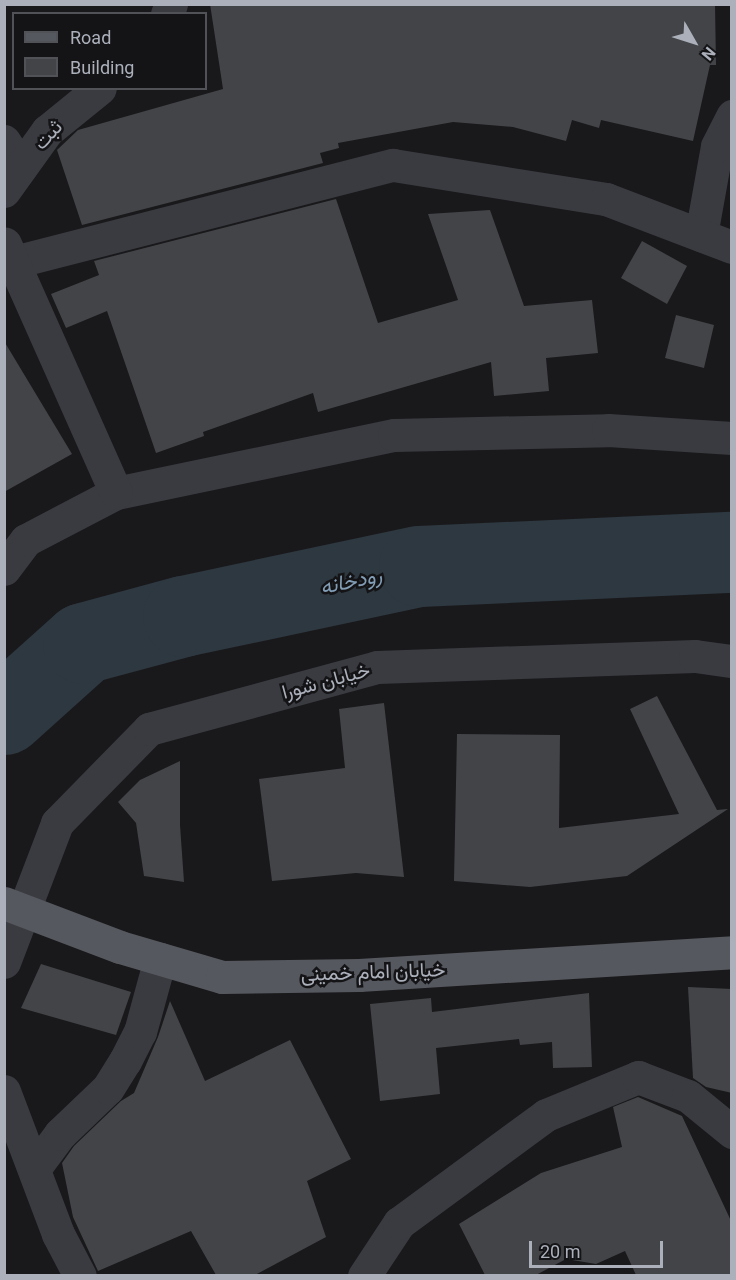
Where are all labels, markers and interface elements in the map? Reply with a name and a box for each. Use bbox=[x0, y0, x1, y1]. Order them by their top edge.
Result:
legend bbox=[12, 12, 207, 90]
north arrow bbox=[664, 12, 724, 72]
text: Road bbox=[70, 27, 111, 48]
text: N bbox=[697, 43, 719, 64]
text: Building bbox=[70, 57, 134, 78]
street label: ثبت bbox=[28, 115, 68, 155]
water label: رودخانه bbox=[318, 562, 384, 600]
street label: خیابان شورا bbox=[279, 658, 373, 704]
street label: خیابان امام خمینی bbox=[300, 957, 446, 987]
scale bar bbox=[532, 1229, 666, 1267]
text: 20 m bbox=[540, 1241, 580, 1262]

